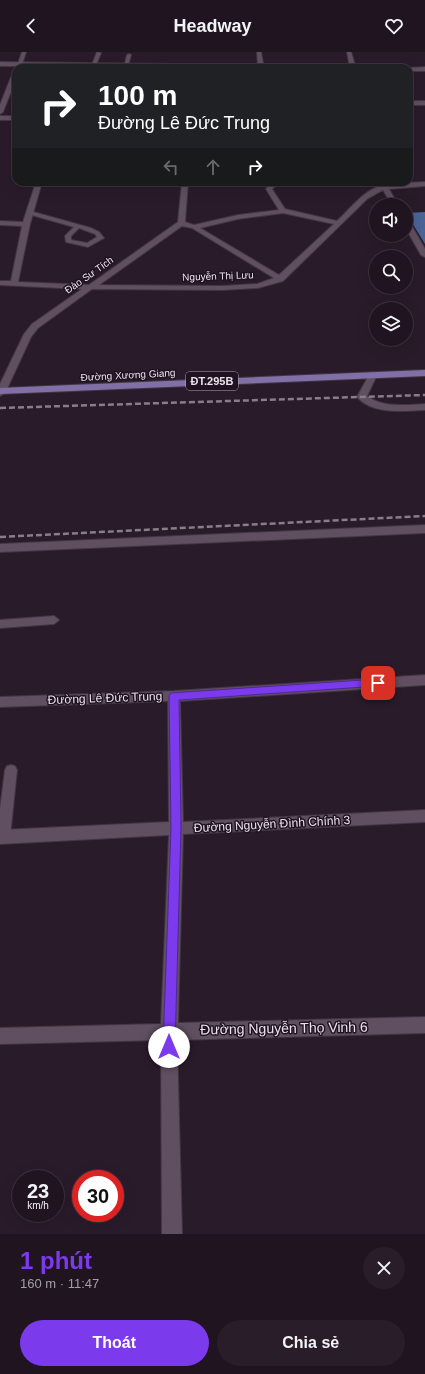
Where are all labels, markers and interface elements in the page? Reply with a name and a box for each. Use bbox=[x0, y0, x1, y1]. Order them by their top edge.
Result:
icon: back bbox=[20, 15, 42, 37]
icon: heart bbox=[383, 15, 405, 37]
text: Headway bbox=[173, 16, 252, 36]
icon: right bbox=[32, 80, 84, 132]
text: 100 m bbox=[98, 80, 177, 111]
text: Đường Lê Đức Trung bbox=[98, 113, 270, 133]
icon: left bbox=[160, 156, 182, 178]
icon: ahead bbox=[202, 156, 224, 178]
icon: right bbox=[244, 156, 266, 178]
map controls bbox=[369, 198, 413, 346]
button: sound bbox=[369, 198, 413, 242]
button: search bbox=[369, 250, 413, 294]
street label: Đào Sư Tích bbox=[63, 254, 115, 296]
street label: Nguyễn Thị Lưu bbox=[182, 268, 254, 283]
button: layers bbox=[369, 302, 413, 346]
street label: Đường Xương Giang bbox=[80, 367, 176, 383]
road number: ĐT.295B bbox=[186, 372, 238, 390]
pin bbox=[361, 666, 395, 700]
icon: arrive bbox=[367, 672, 389, 694]
street label: Đường Lê Đức Trung bbox=[47, 689, 163, 707]
street label: Đường Nguyễn Đình Chính 3 bbox=[193, 812, 351, 835]
street label: Đường Nguyễn Thọ Vinh 6 bbox=[200, 1019, 368, 1037]
position arrow bbox=[148, 1026, 190, 1068]
speed limit sign: 30 bbox=[72, 1170, 124, 1222]
text: 23 bbox=[27, 1180, 49, 1202]
text: km/h bbox=[27, 1200, 49, 1211]
text: 1 phút bbox=[20, 1247, 92, 1274]
button: close bbox=[363, 1247, 405, 1289]
text: 160 m · 11:47 bbox=[20, 1276, 99, 1291]
button: Thoát bbox=[20, 1320, 209, 1366]
button: Chia sẻ bbox=[217, 1320, 405, 1366]

